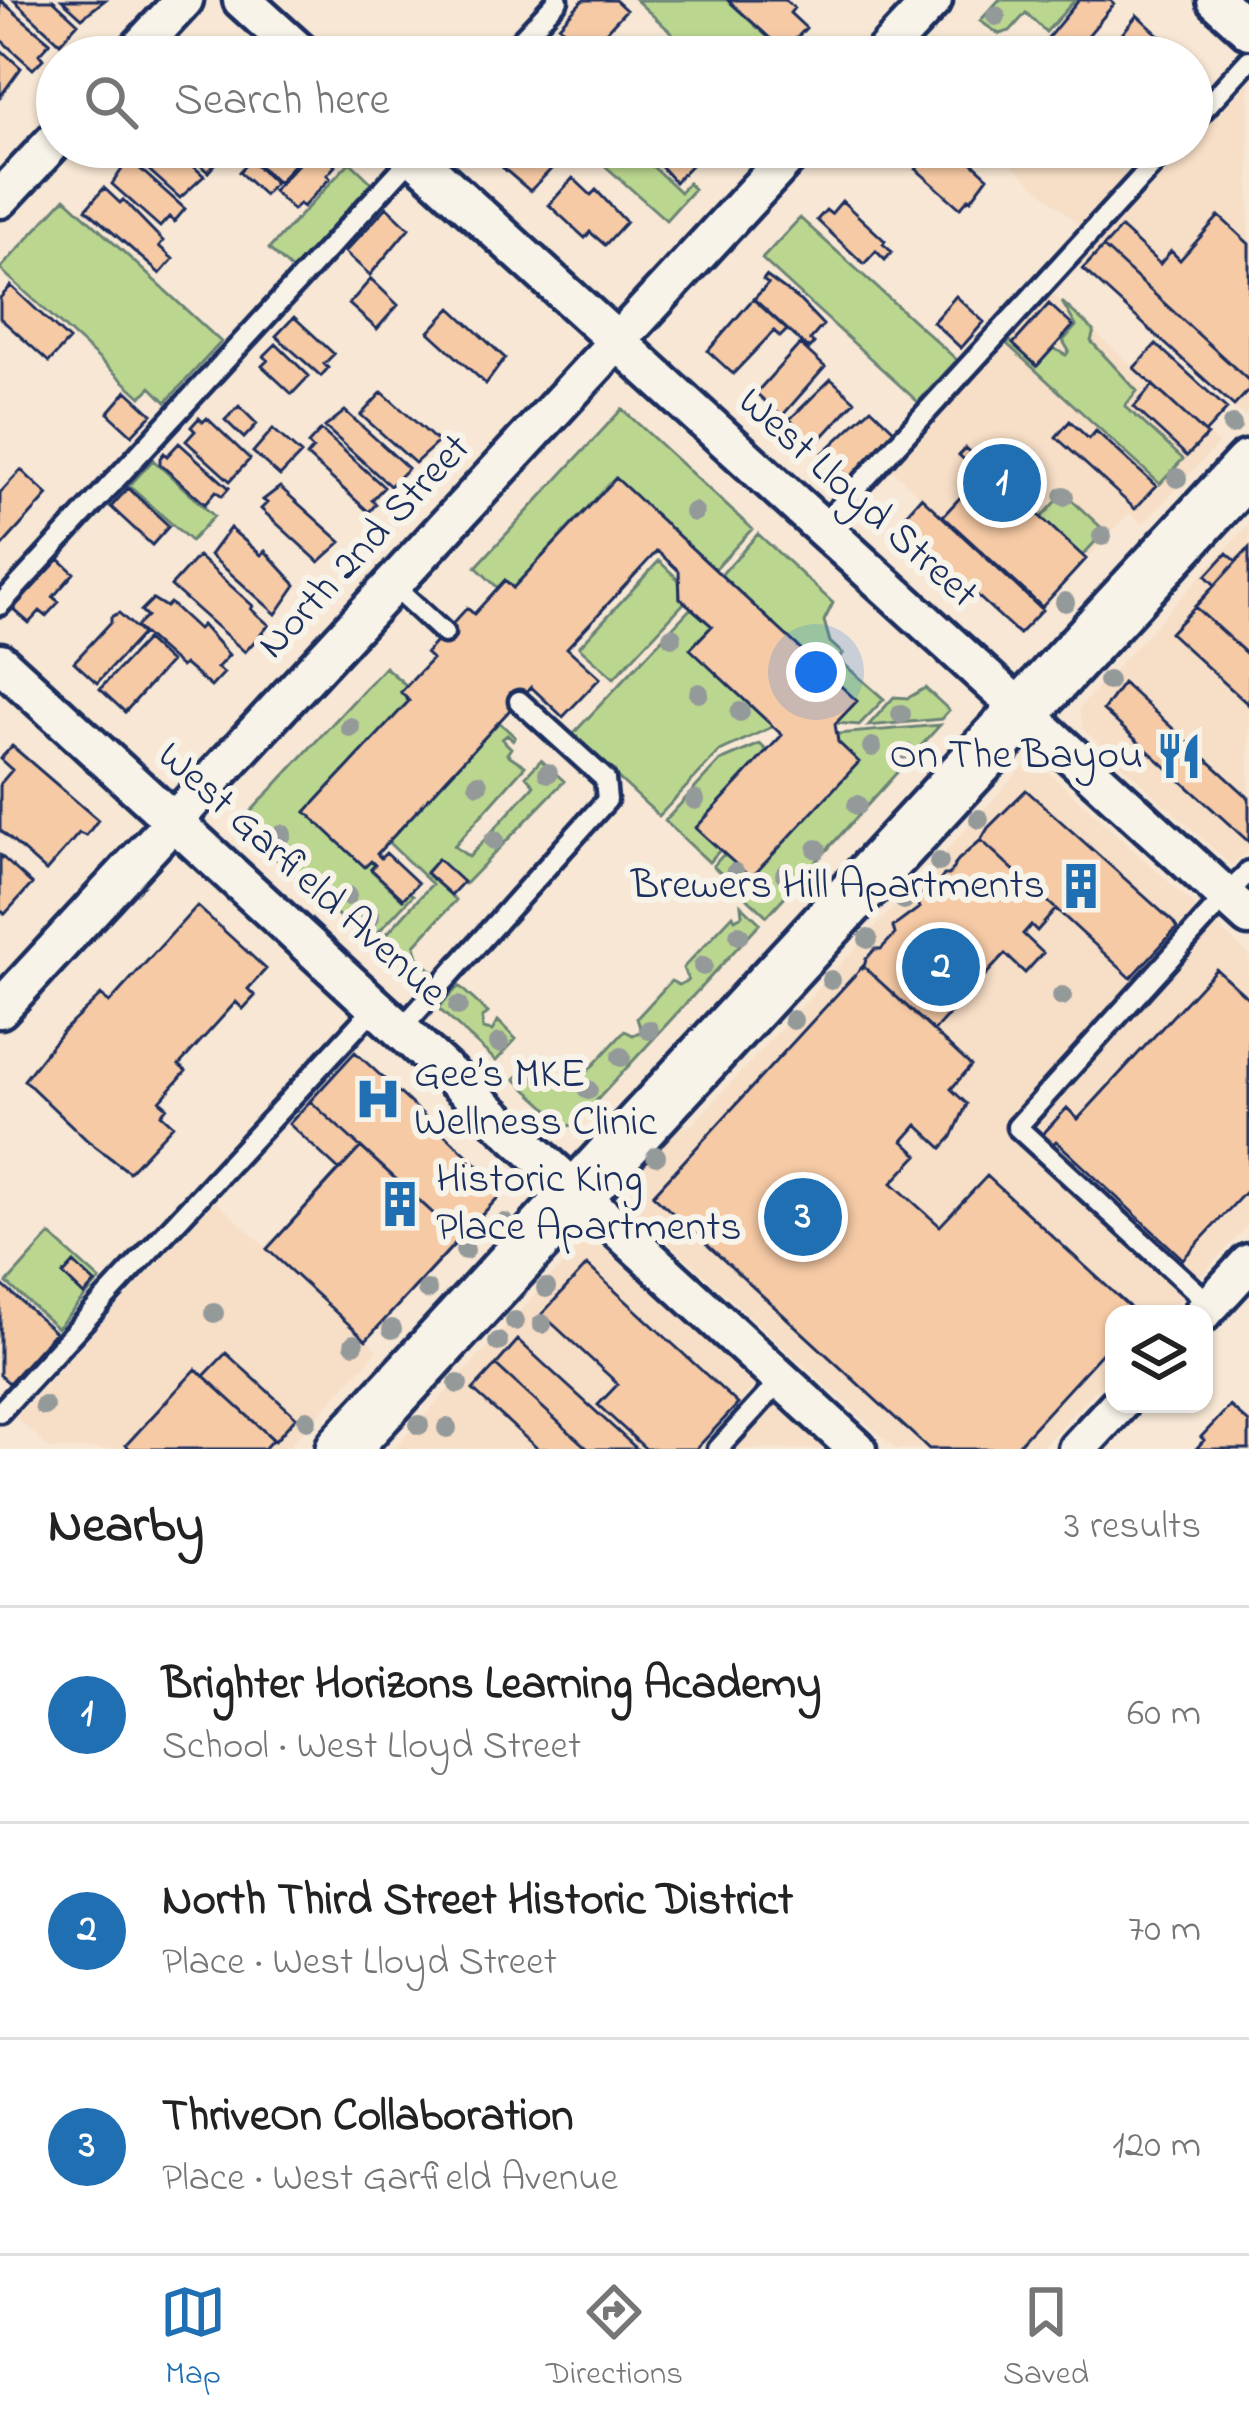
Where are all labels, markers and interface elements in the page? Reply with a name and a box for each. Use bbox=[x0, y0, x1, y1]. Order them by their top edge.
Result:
search box bbox=[36, 36, 1213, 168]
icon: search bbox=[78, 69, 144, 135]
text: Search here bbox=[174, 69, 390, 135]
street label: West Lloyd Street bbox=[723, 374, 991, 624]
street label: North 2nd Street bbox=[244, 420, 486, 674]
pin: 1 bbox=[963, 438, 1041, 528]
your location bbox=[786, 642, 846, 702]
place label: On The Bayou bbox=[890, 726, 1143, 787]
street label: West Garfield Avenue bbox=[142, 728, 460, 1022]
restaurant icon: On The Bayou bbox=[1154, 731, 1204, 781]
place label: Brewers Hill Apartments bbox=[630, 856, 1045, 917]
building icon: Brewers Hill Apartments bbox=[1056, 861, 1106, 911]
pin: 2 bbox=[902, 922, 980, 1012]
place label: Gee’s MKE Wellness Clinic bbox=[414, 1045, 657, 1154]
hospital icon: Gee’s MKE Wellness Clinic bbox=[353, 1074, 403, 1124]
place label: Historic King Place Apartments bbox=[436, 1150, 742, 1259]
pin: 3 bbox=[764, 1172, 842, 1262]
building icon: Historic King Place Apartments bbox=[375, 1179, 425, 1229]
map controls bbox=[1105, 1305, 1213, 1413]
button: layers bbox=[1105, 1305, 1213, 1413]
text: Nearby bbox=[48, 1490, 204, 1565]
text: 3 results bbox=[1064, 1499, 1201, 1556]
text: Brighter Horizons Learning Academy bbox=[162, 1653, 821, 1719]
text: 1 bbox=[81, 1686, 93, 1743]
text: 60 m bbox=[1127, 1686, 1201, 1743]
text: School · West Lloyd Street bbox=[162, 1719, 581, 1776]
text: North Third Street Historic District bbox=[162, 1869, 793, 1935]
text: 2 bbox=[77, 1902, 97, 1959]
text: 70 m bbox=[1128, 1902, 1201, 1959]
text: Place · West Lloyd Street bbox=[162, 1935, 557, 1992]
text: ThriveOn Collaboration bbox=[162, 2085, 573, 2151]
text: 3 bbox=[79, 2118, 95, 2175]
text: 120 m bbox=[1112, 2118, 1201, 2175]
text: Place · West Garfield Avenue bbox=[162, 2151, 618, 2208]
tab: Map bbox=[160, 2279, 226, 2399]
tab: Directions bbox=[546, 2279, 683, 2399]
tab: Saved bbox=[1003, 2279, 1089, 2399]

